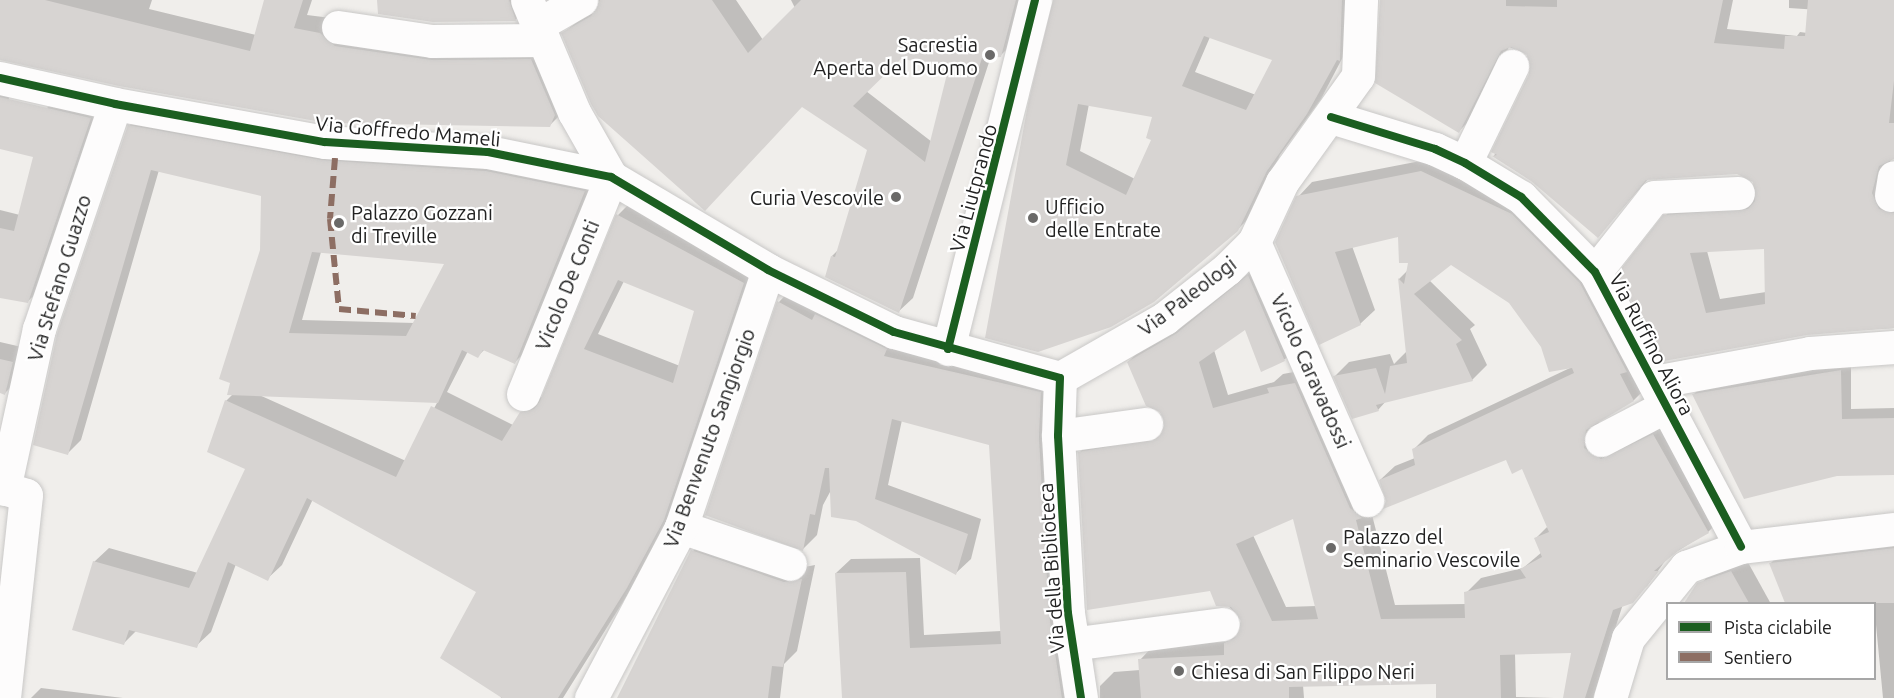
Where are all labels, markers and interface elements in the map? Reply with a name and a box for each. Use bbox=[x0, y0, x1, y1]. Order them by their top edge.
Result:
place label: Sacrestia Aperta del Duomo bbox=[813, 32, 978, 79]
marker: Sacrestia Aperta del Duomo bbox=[983, 48, 997, 62]
street label: Via Goffredo Mameli bbox=[314, 111, 502, 151]
street label: Via Liutprando bbox=[944, 121, 1002, 255]
place label: Curia Vescovile bbox=[750, 185, 884, 209]
marker: Curia Vescovile bbox=[889, 190, 903, 204]
street label: Via Stefano Guazzo bbox=[22, 192, 96, 364]
place label: Ufficio delle Entrate bbox=[1045, 195, 1161, 242]
place label: Palazzo Gozzani di Treville bbox=[351, 200, 493, 247]
marker: Ufficio delle Entrate bbox=[1026, 211, 1040, 225]
marker: Palazzo Gozzani di Treville bbox=[332, 216, 346, 230]
street label: Vicolo De Conti bbox=[530, 216, 604, 354]
street label: Via Paleologi bbox=[1133, 251, 1241, 341]
street label: Via Ruffino Aliora bbox=[1604, 269, 1700, 419]
street label: Vicolo Caravadossi bbox=[1266, 290, 1356, 452]
street label: Via Benvenuto Sangiorgio bbox=[658, 325, 760, 551]
street label: Via della Biblioteca bbox=[1033, 482, 1069, 654]
place label: Palazzo del Seminario Vescovile bbox=[1343, 524, 1521, 571]
marker: Palazzo del Seminario Vescovile bbox=[1324, 541, 1338, 555]
legend bbox=[1666, 602, 1876, 680]
text: Pista ciclabile bbox=[1724, 617, 1832, 637]
text: Sentiero bbox=[1724, 647, 1792, 667]
place label: Chiesa di San Filippo Neri bbox=[1191, 659, 1415, 683]
marker: Chiesa di San Filippo Neri bbox=[1172, 664, 1186, 678]

